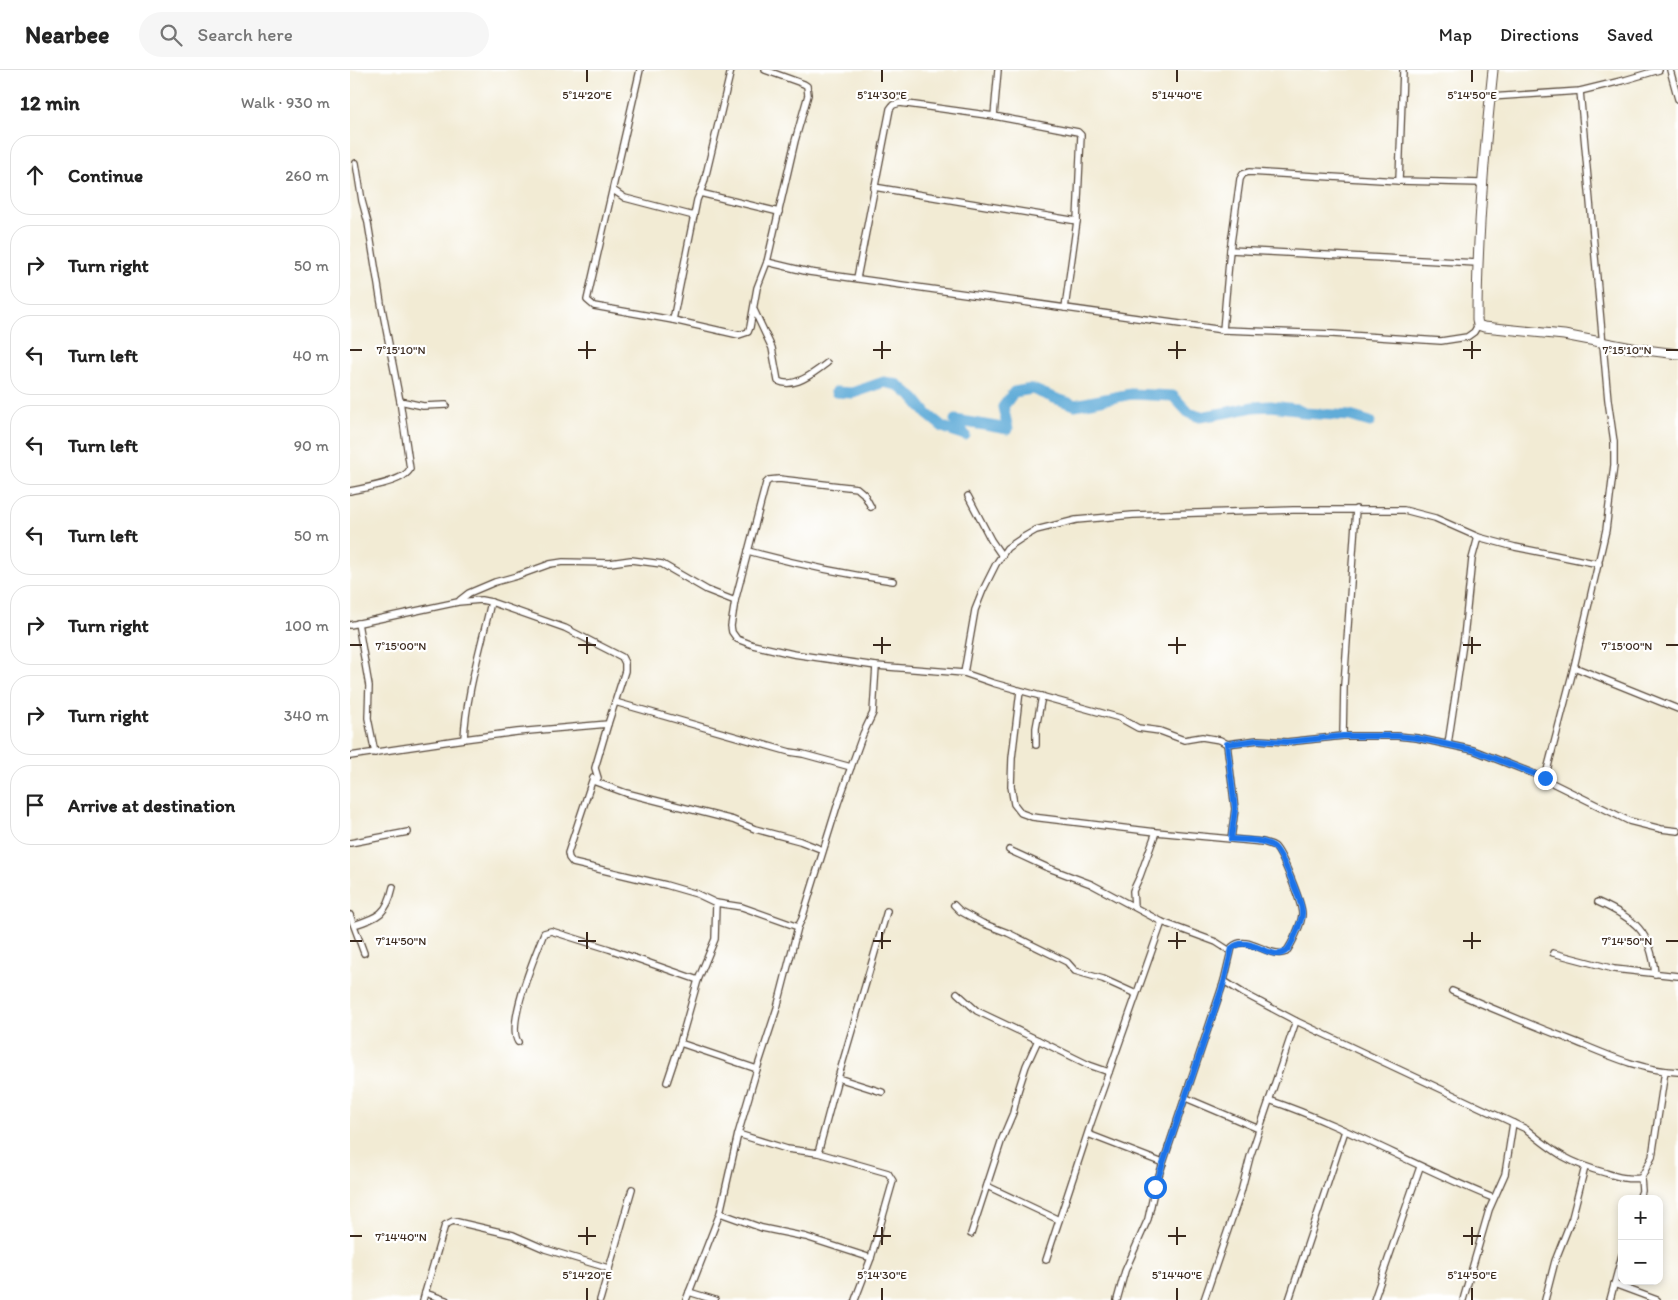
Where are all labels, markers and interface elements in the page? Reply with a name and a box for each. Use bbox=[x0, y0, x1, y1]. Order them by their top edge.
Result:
search box bbox=[139, 12, 489, 57]
text: Nearbee bbox=[25, 20, 109, 49]
icon: search bbox=[157, 21, 185, 49]
text: Search here bbox=[197, 23, 293, 46]
text: Map bbox=[1439, 24, 1472, 46]
text: Directions bbox=[1500, 24, 1579, 46]
text: Saved bbox=[1607, 24, 1653, 46]
text: 5°14'20"E bbox=[562, 88, 612, 102]
text: 5°14'30"E bbox=[857, 88, 907, 102]
text: 5°14'40"E bbox=[1152, 88, 1203, 102]
text: 5°14'50"E bbox=[1447, 88, 1497, 102]
text: 12 min bbox=[20, 90, 80, 115]
text: Walk · 930 m bbox=[241, 93, 330, 112]
icon: ahead bbox=[21, 161, 49, 189]
text: Continue bbox=[68, 164, 143, 187]
text: 260 m bbox=[285, 166, 329, 185]
icon: right bbox=[21, 251, 49, 279]
text: Turn right bbox=[68, 254, 149, 277]
text: 50 m bbox=[294, 256, 329, 275]
icon: left bbox=[21, 341, 49, 369]
text: 7°15'10"N bbox=[376, 343, 426, 357]
text: 7°15'10"N bbox=[1602, 343, 1652, 357]
text: Turn left bbox=[68, 344, 138, 367]
text: 40 m bbox=[292, 346, 329, 365]
icon: left bbox=[21, 431, 49, 459]
text: Turn left bbox=[68, 434, 138, 457]
text: 90 m bbox=[294, 436, 329, 455]
icon: left bbox=[21, 521, 49, 549]
text: Turn left bbox=[68, 524, 138, 547]
text: 50 m bbox=[294, 526, 329, 545]
icon: right bbox=[21, 611, 49, 639]
text: Turn right bbox=[68, 614, 149, 637]
text: 100 m bbox=[285, 616, 329, 635]
text: 7°15'00"N bbox=[376, 639, 426, 653]
text: 7°15'00"N bbox=[1602, 639, 1652, 653]
icon: right bbox=[21, 701, 49, 729]
text: Turn right bbox=[68, 704, 149, 727]
text: 340 m bbox=[284, 706, 329, 725]
route end bbox=[1534, 767, 1557, 790]
icon: arrive bbox=[21, 791, 49, 819]
text: Arrive at destination bbox=[68, 794, 235, 817]
text: 7°14'50"N bbox=[376, 934, 426, 948]
text: 7°14'50"N bbox=[1602, 934, 1652, 948]
route start bbox=[1144, 1176, 1167, 1199]
map controls bbox=[1618, 1195, 1663, 1285]
button: + bbox=[1618, 1195, 1663, 1240]
text: 7°14'40"N bbox=[375, 1230, 427, 1244]
button: − bbox=[1618, 1240, 1663, 1285]
text: 5°14'20"E bbox=[562, 1268, 612, 1282]
text: 5°14'30"E bbox=[857, 1268, 907, 1282]
text: 5°14'40"E bbox=[1152, 1268, 1203, 1282]
text: 5°14'50"E bbox=[1447, 1268, 1497, 1282]

